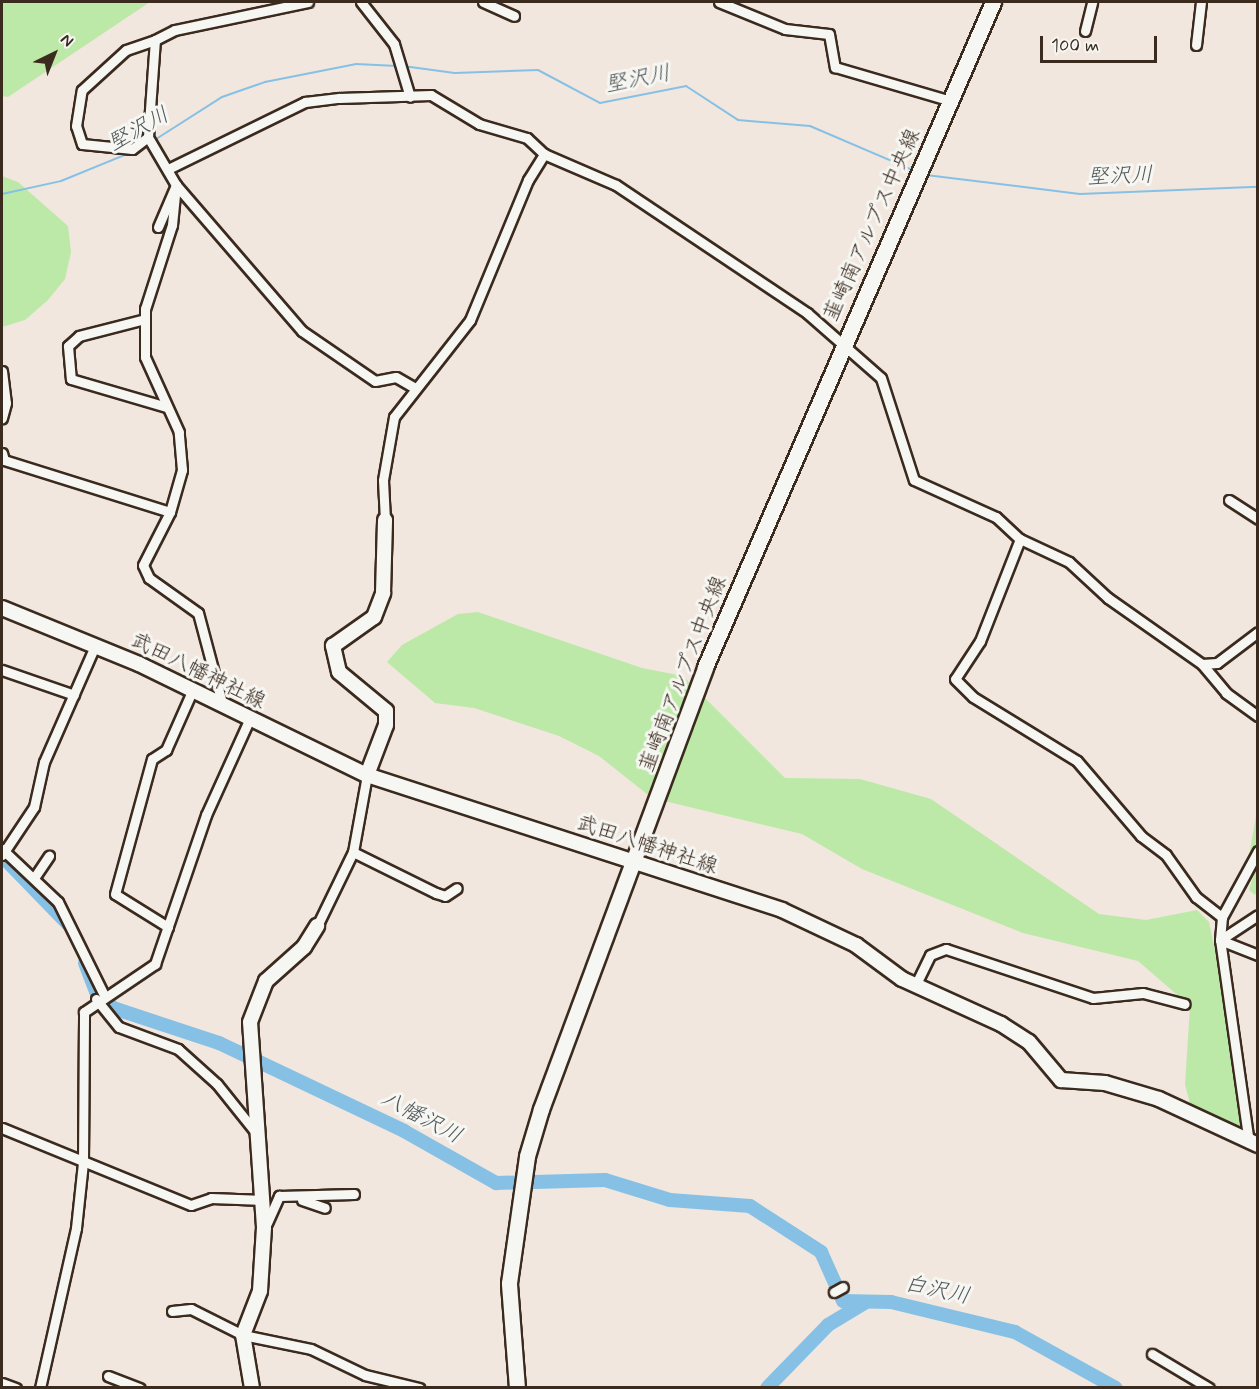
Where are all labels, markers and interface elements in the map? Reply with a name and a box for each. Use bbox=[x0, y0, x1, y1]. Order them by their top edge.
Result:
north arrow bbox=[24, 24, 84, 84]
scale bar bbox=[1043, 24, 1160, 62]
text: N bbox=[56, 29, 78, 52]
text: 100 m bbox=[1051, 34, 1099, 58]
water label: 堅沢川 bbox=[603, 61, 673, 99]
water label: 堅沢川 bbox=[104, 102, 174, 158]
street label: 韮崎南アルプス中央線 bbox=[818, 124, 926, 326]
water label: 堅沢川 bbox=[1087, 163, 1153, 191]
street label: 韮崎南アルプス中央線 bbox=[634, 571, 732, 777]
street label: 武田八幡神社線 bbox=[126, 627, 270, 715]
street label: 武田八幡神社線 bbox=[573, 810, 721, 880]
water label: 八幡沢川 bbox=[376, 1086, 466, 1150]
water label: 白沢川 bbox=[902, 1271, 972, 1311]

